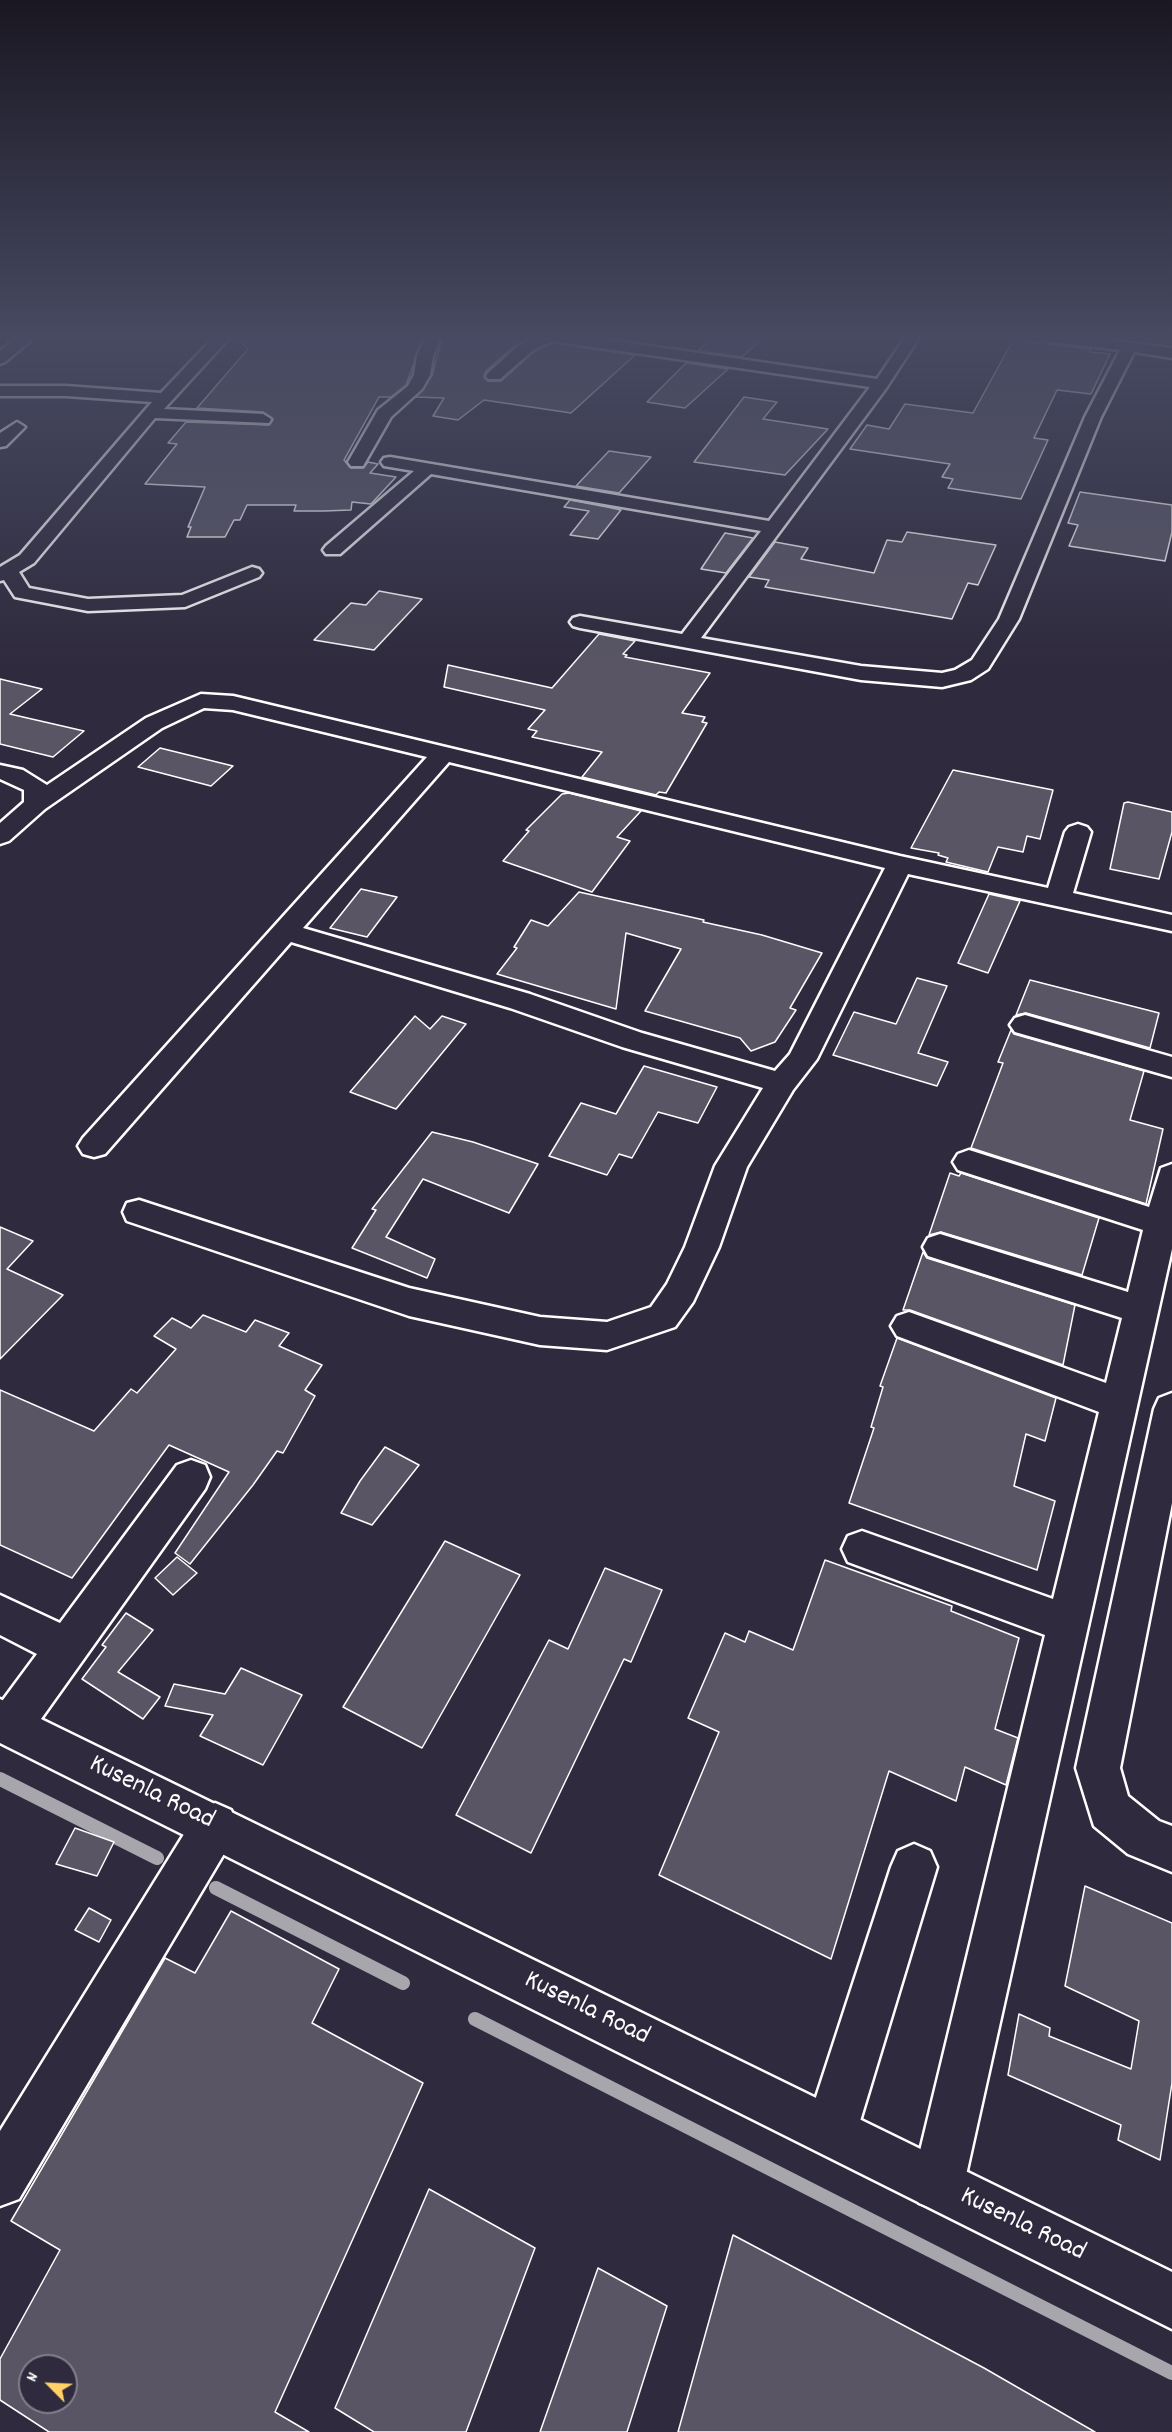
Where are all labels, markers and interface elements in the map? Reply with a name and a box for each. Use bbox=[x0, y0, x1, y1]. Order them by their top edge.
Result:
street label: Kusenla Road bbox=[83, 1750, 219, 1838]
street label: Kusenla Road bbox=[518, 1966, 654, 2054]
street label: Kusenla Road bbox=[954, 2182, 1090, 2270]
north arrow bbox=[18, 2354, 78, 2414]
text: N bbox=[21, 2369, 45, 2386]

